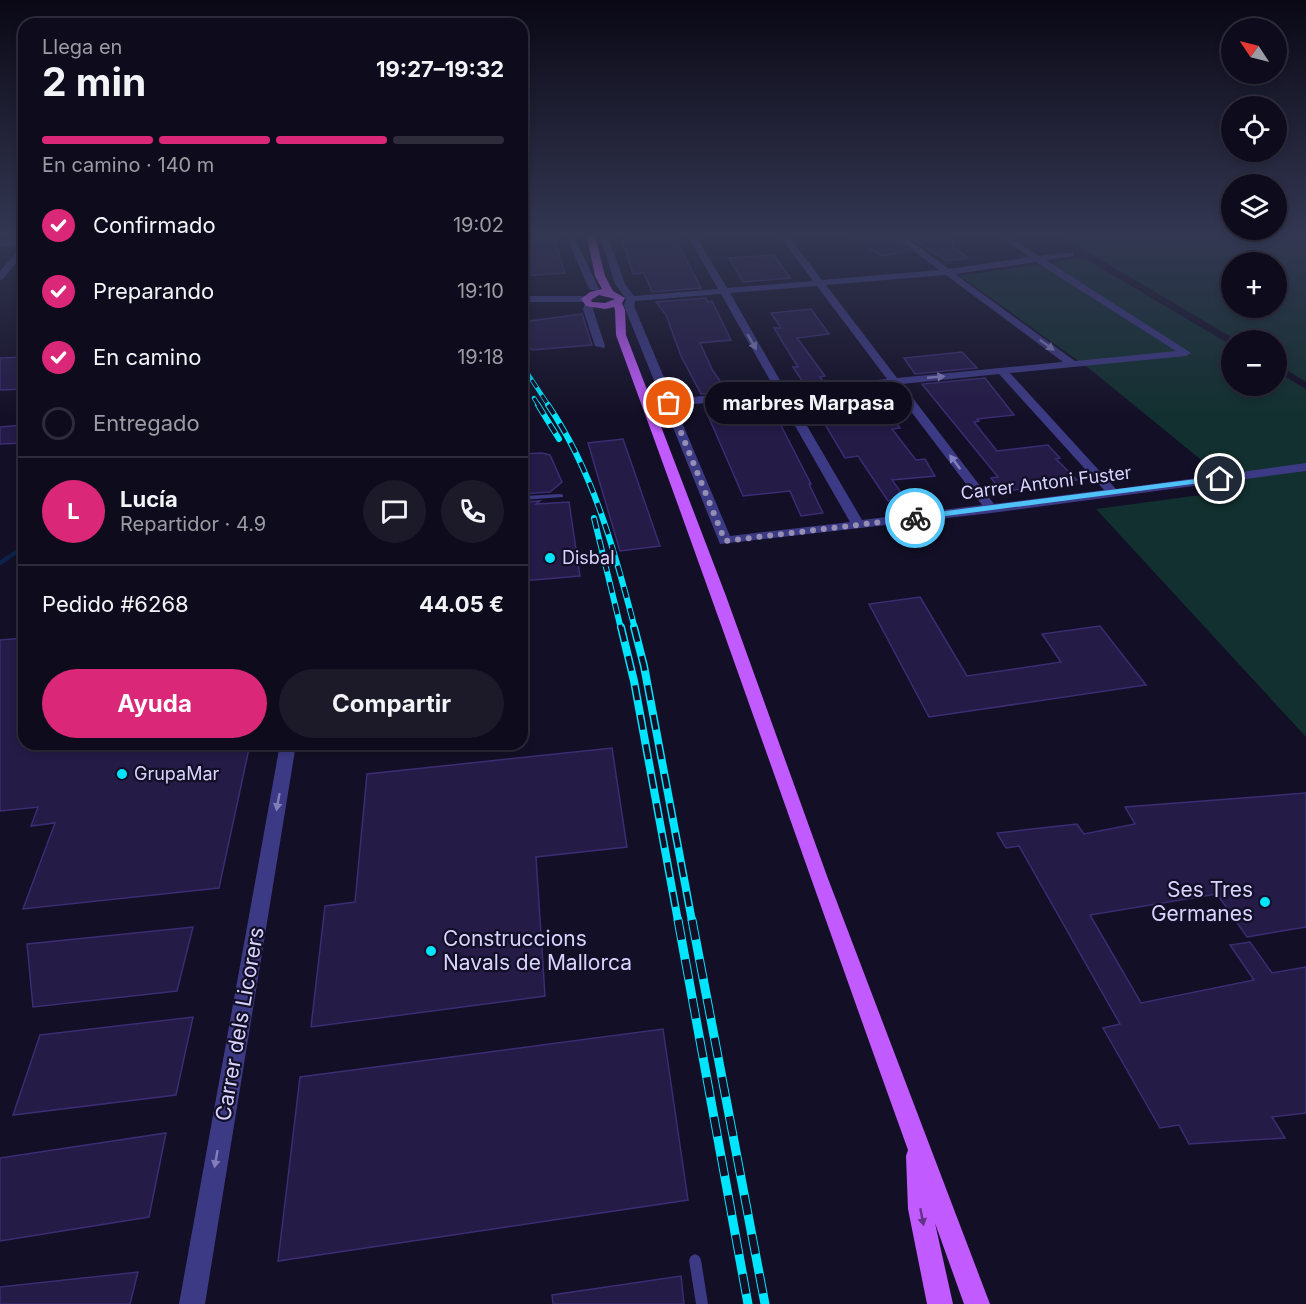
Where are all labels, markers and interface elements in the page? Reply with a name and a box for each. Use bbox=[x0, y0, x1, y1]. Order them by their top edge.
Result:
north arrow bbox=[1221, 18, 1287, 84]
map controls bbox=[1221, 18, 1287, 396]
text: Llega en bbox=[42, 35, 122, 59]
text: 19:27–19:32 bbox=[376, 56, 504, 82]
text: 2 min bbox=[42, 58, 146, 105]
button: locate bbox=[1221, 96, 1287, 162]
text: En camino · 140 m bbox=[42, 153, 214, 177]
button: layers bbox=[1221, 174, 1287, 240]
icon: check bbox=[42, 209, 75, 242]
text: Confirmado bbox=[93, 212, 216, 238]
text: 19:02 bbox=[453, 213, 504, 237]
button: + bbox=[1221, 252, 1287, 318]
icon: check bbox=[42, 275, 75, 308]
text: Preparando bbox=[93, 278, 214, 304]
text: 19:10 bbox=[457, 279, 504, 303]
button: − bbox=[1221, 330, 1287, 396]
one-way arrow bbox=[747, 333, 757, 350]
one-way arrow bbox=[1039, 338, 1054, 350]
icon: check bbox=[42, 341, 75, 374]
text: En camino bbox=[93, 344, 201, 370]
text: 19:18 bbox=[457, 345, 504, 369]
one-way arrow bbox=[927, 372, 946, 382]
pin bbox=[643, 377, 694, 428]
callout: marbres Marpasa bbox=[705, 382, 912, 424]
icon: bag bbox=[652, 386, 685, 419]
text: marbres Marpasa bbox=[722, 391, 895, 415]
text: Entregado bbox=[93, 410, 200, 436]
pin bbox=[1194, 453, 1245, 504]
one-way arrow bbox=[949, 454, 961, 470]
street label: Carrer Antoni Fuster bbox=[959, 462, 1133, 503]
icon: home bbox=[1203, 462, 1236, 495]
button: chat bbox=[363, 480, 426, 543]
button: phone bbox=[441, 480, 504, 543]
text: Lucía bbox=[120, 486, 178, 512]
courier bbox=[885, 488, 945, 548]
text: L bbox=[67, 498, 80, 524]
icon: bike bbox=[899, 502, 932, 535]
text: Repartidor · 4.9 bbox=[120, 512, 266, 536]
place label: Disbal bbox=[562, 547, 615, 568]
marker: Disbal bbox=[543, 551, 557, 565]
text: Pedido #6268 bbox=[42, 591, 189, 617]
text: 44.05 € bbox=[419, 591, 504, 617]
button: Ayuda bbox=[42, 669, 267, 738]
button: Compartir bbox=[279, 669, 504, 738]
place label: GrupaMar bbox=[134, 763, 220, 784]
marker: GrupaMar bbox=[115, 767, 129, 781]
one-way arrow bbox=[273, 792, 282, 811]
place label: Ses Tres Germanes bbox=[1151, 877, 1253, 926]
marker: Ses Tres Germanes bbox=[1258, 895, 1272, 909]
street label: Carrer dels Licorers bbox=[210, 925, 269, 1123]
place label: Construccions Navals de Mallorca bbox=[443, 926, 632, 975]
marker: Construccions Navals de Mallorca bbox=[424, 944, 438, 958]
one-way arrow bbox=[212, 1150, 221, 1169]
one-way arrow bbox=[918, 1208, 927, 1227]

